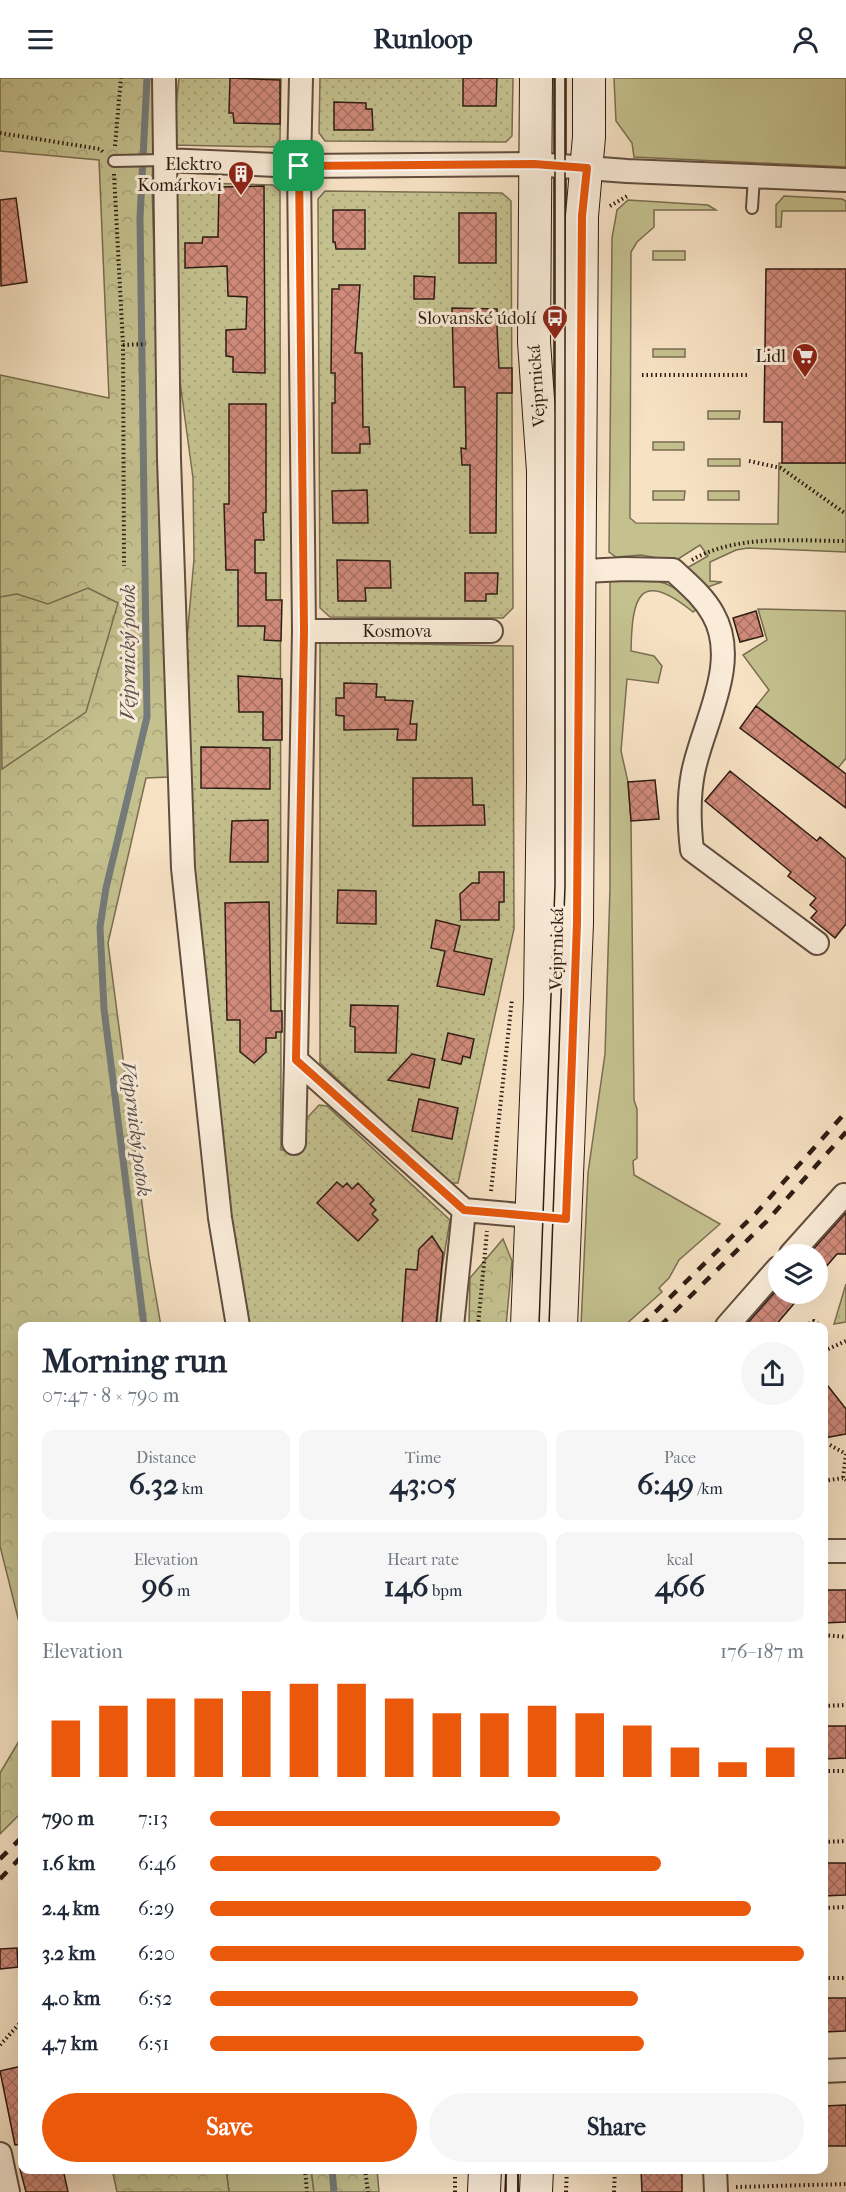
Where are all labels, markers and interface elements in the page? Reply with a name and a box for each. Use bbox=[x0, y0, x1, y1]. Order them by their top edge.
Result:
icon: menu bbox=[24, 23, 57, 56]
text: Runloop bbox=[373, 23, 473, 55]
icon: person bbox=[789, 23, 822, 56]
pin bbox=[273, 140, 324, 191]
icon: arrive bbox=[282, 149, 315, 182]
place label: Elektro Komárkovi bbox=[137, 154, 223, 196]
building icon: Elektro Komárkovi bbox=[226, 159, 256, 197]
bus stop icon: Slovanské údolí bbox=[540, 303, 570, 341]
place label: Slovanské údolí bbox=[418, 308, 537, 329]
supermarket icon: Lidl bbox=[790, 341, 820, 379]
street label: Vejprnická bbox=[524, 343, 550, 429]
place label: Lidl bbox=[755, 346, 786, 367]
water label: Vejprnický potok bbox=[117, 584, 140, 720]
street label: Kosmova bbox=[362, 621, 432, 642]
street label: Vejprnická bbox=[546, 907, 568, 991]
water label: Vejprnický potok bbox=[116, 1060, 156, 1198]
map controls bbox=[768, 1244, 828, 1304]
button: layers bbox=[768, 1244, 828, 1304]
text: Morning run bbox=[42, 1342, 227, 1381]
button: share bbox=[741, 1342, 804, 1405]
text: 07:47 · 8 × 790 m bbox=[42, 1384, 180, 1407]
text: Distance bbox=[136, 1448, 196, 1467]
text: Time bbox=[405, 1448, 441, 1467]
text: Pace bbox=[664, 1448, 696, 1467]
text: 6.32 bbox=[129, 1467, 178, 1502]
text: 43:05 bbox=[390, 1467, 456, 1502]
text: 6:49 bbox=[637, 1467, 694, 1502]
text: km bbox=[178, 1479, 203, 1498]
text: /km bbox=[694, 1479, 723, 1498]
text: Elevation bbox=[134, 1550, 198, 1569]
text: Heart rate bbox=[387, 1550, 459, 1569]
text: kcal bbox=[667, 1550, 693, 1569]
text: 96 bbox=[142, 1569, 174, 1604]
text: 146 bbox=[384, 1569, 428, 1604]
text: 466 bbox=[655, 1569, 705, 1604]
text: m bbox=[174, 1581, 190, 1600]
text: bpm bbox=[428, 1581, 462, 1600]
text: Elevation bbox=[42, 1640, 123, 1663]
text: 176–187 m bbox=[720, 1640, 804, 1663]
text: 790 m bbox=[42, 1807, 94, 1830]
text: 7:13 bbox=[138, 1807, 168, 1830]
text: 1.6 km bbox=[42, 1852, 95, 1875]
text: 6:46 bbox=[138, 1852, 176, 1875]
text: 2.4 km bbox=[42, 1897, 100, 1920]
text: 6:29 bbox=[138, 1897, 174, 1920]
text: 3.2 km bbox=[42, 1942, 96, 1965]
text: 6:20 bbox=[138, 1942, 175, 1965]
text: 4.0 km bbox=[42, 1987, 100, 2010]
text: 6:52 bbox=[138, 1987, 173, 2010]
text: 4.7 km bbox=[42, 2032, 98, 2055]
text: 6:51 bbox=[138, 2032, 169, 2055]
button: Save bbox=[42, 2093, 417, 2162]
button: Share bbox=[429, 2093, 804, 2162]

